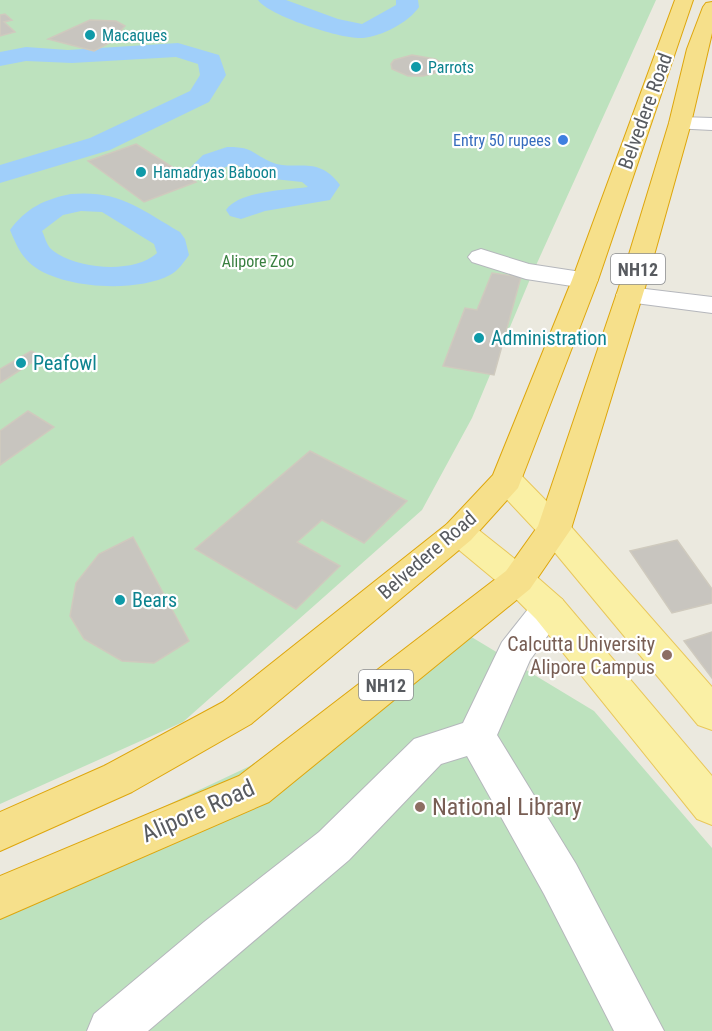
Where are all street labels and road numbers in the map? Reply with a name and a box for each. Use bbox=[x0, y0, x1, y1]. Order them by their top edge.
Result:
street label: Belvedere Road bbox=[613, 50, 677, 172]
road number: NH12 bbox=[611, 254, 665, 284]
street label: Belvedere Road bbox=[373, 506, 481, 604]
road number: NH12 bbox=[359, 670, 413, 700]
street label: Alipore Road bbox=[137, 774, 259, 848]

